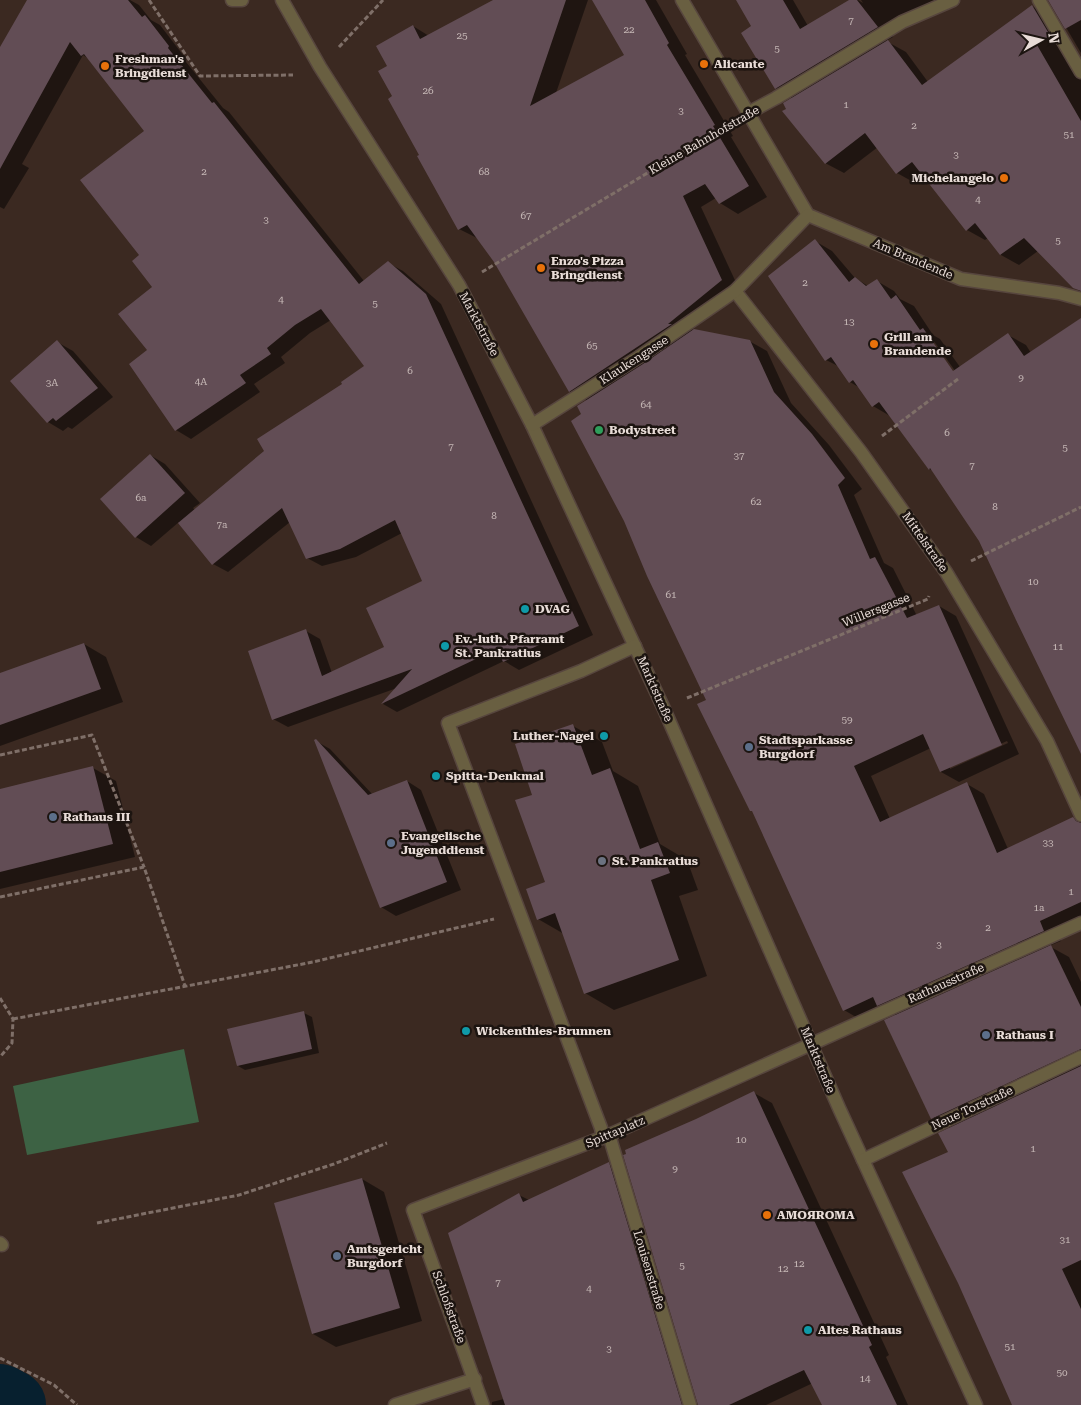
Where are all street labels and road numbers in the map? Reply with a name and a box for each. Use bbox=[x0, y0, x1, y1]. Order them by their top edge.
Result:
street label: Kleine Bahnhofstraße bbox=[646, 102, 762, 177]
street label: Am Brandende bbox=[871, 236, 956, 282]
street label: Marktstraße bbox=[456, 290, 502, 359]
street label: Klaukengasse bbox=[597, 332, 671, 387]
street label: Mittelstraße bbox=[899, 509, 951, 575]
street label: Willersgasse bbox=[840, 590, 912, 630]
street label: Marktstraße bbox=[634, 654, 676, 724]
street label: Rathausstraße bbox=[906, 960, 987, 1006]
street label: Marktstraße bbox=[798, 1025, 838, 1096]
street label: Neue Torstraße bbox=[929, 1083, 1015, 1133]
street label: Spittaplatz bbox=[583, 1113, 647, 1151]
street label: Louisenstraße bbox=[630, 1229, 668, 1312]
street label: Schloßstraße bbox=[429, 1269, 469, 1345]

